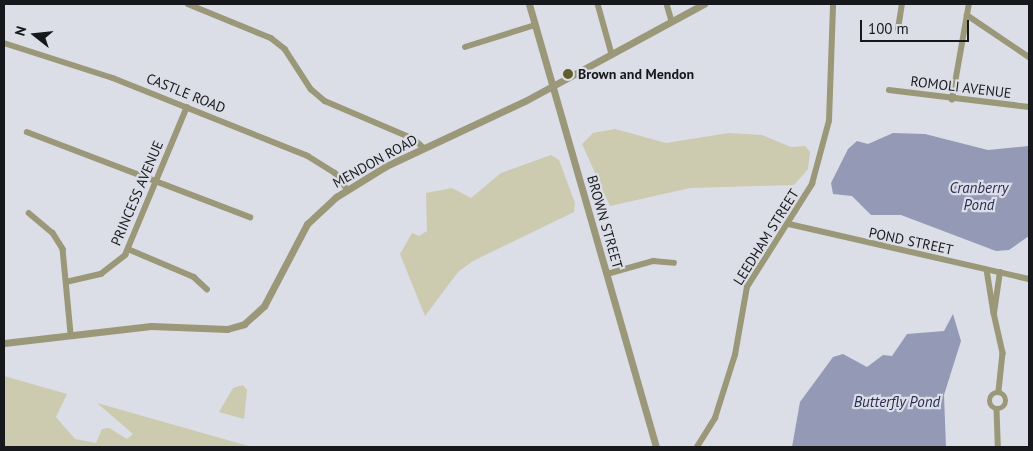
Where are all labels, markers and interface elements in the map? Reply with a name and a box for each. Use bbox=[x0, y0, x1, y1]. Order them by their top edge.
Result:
north arrow bbox=[10, 10, 60, 60]
scale bar bbox=[863, 10, 972, 42]
text: 100 m bbox=[868, 19, 909, 38]
text: N bbox=[11, 24, 30, 38]
place label: Brown and Mendon bbox=[578, 66, 694, 82]
marker: Brown and Mendon bbox=[562, 68, 574, 80]
street label: CASTLE ROAD bbox=[144, 70, 228, 116]
street label: ROMOLI AVENUE bbox=[909, 72, 1013, 102]
street label: MENDON ROAD bbox=[330, 131, 420, 191]
street label: PRINCESS AVENUE bbox=[107, 138, 167, 248]
street label: BROWN STREET bbox=[584, 173, 626, 271]
water label: Cranberry Pond bbox=[950, 178, 1008, 213]
street label: LEEDHAM STREET bbox=[730, 186, 802, 288]
street label: POND STREET bbox=[867, 224, 955, 258]
water label: Butterfly Pond bbox=[854, 393, 940, 411]

